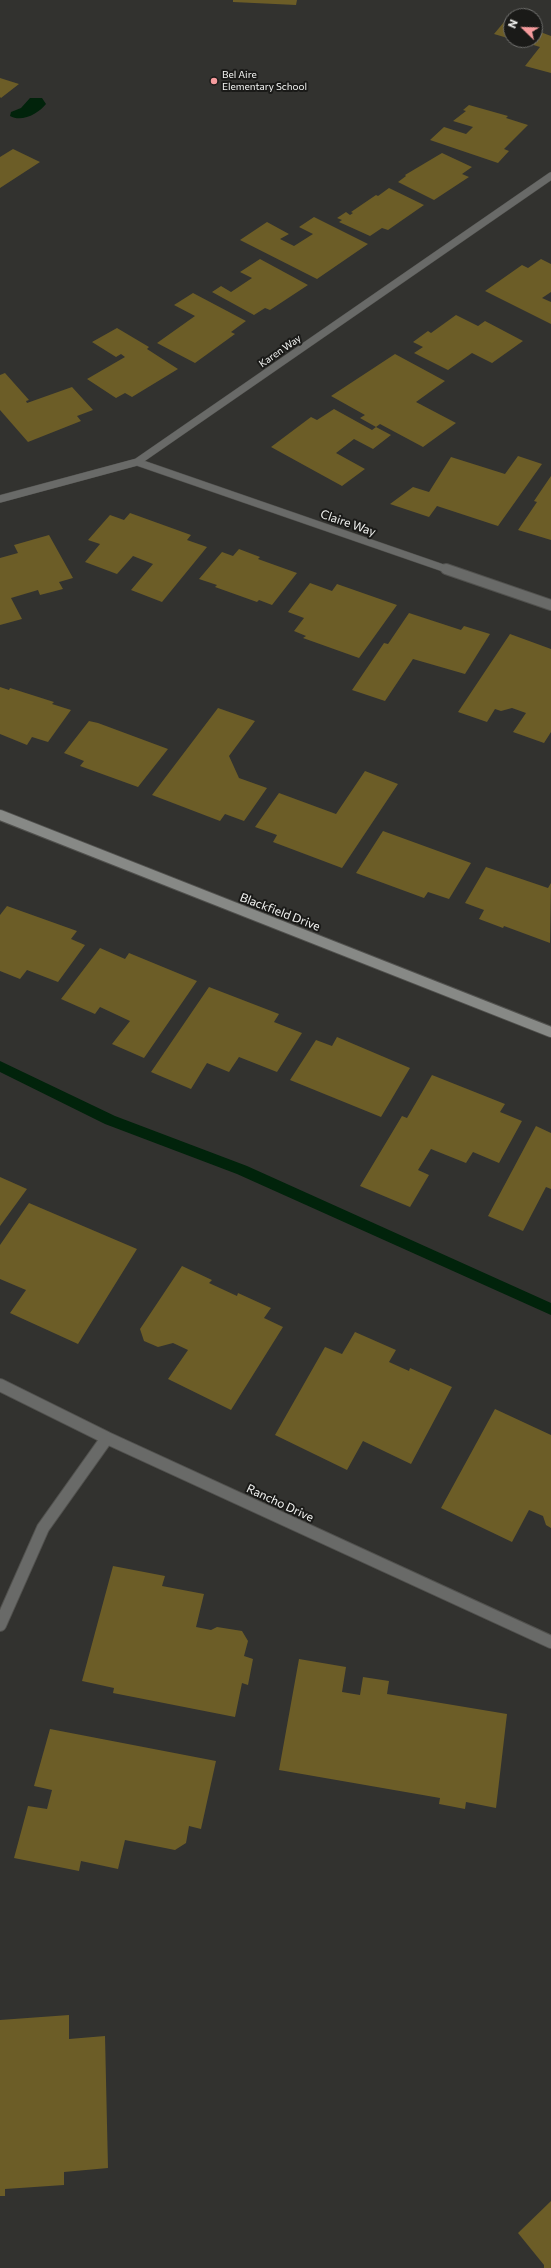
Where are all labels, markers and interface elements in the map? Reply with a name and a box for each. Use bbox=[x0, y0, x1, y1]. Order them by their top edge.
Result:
north arrow bbox=[503, 8, 543, 48]
text: N bbox=[505, 17, 520, 30]
place label: Bel Aire Elementary School bbox=[222, 69, 307, 92]
marker: Bel Aire Elementary School bbox=[209, 76, 219, 86]
street label: Karen Way bbox=[257, 332, 303, 370]
street label: Claire Way bbox=[318, 507, 378, 539]
street label: Blackfield Drive bbox=[238, 890, 322, 934]
street label: Rancho Drive bbox=[244, 1481, 316, 1525]

